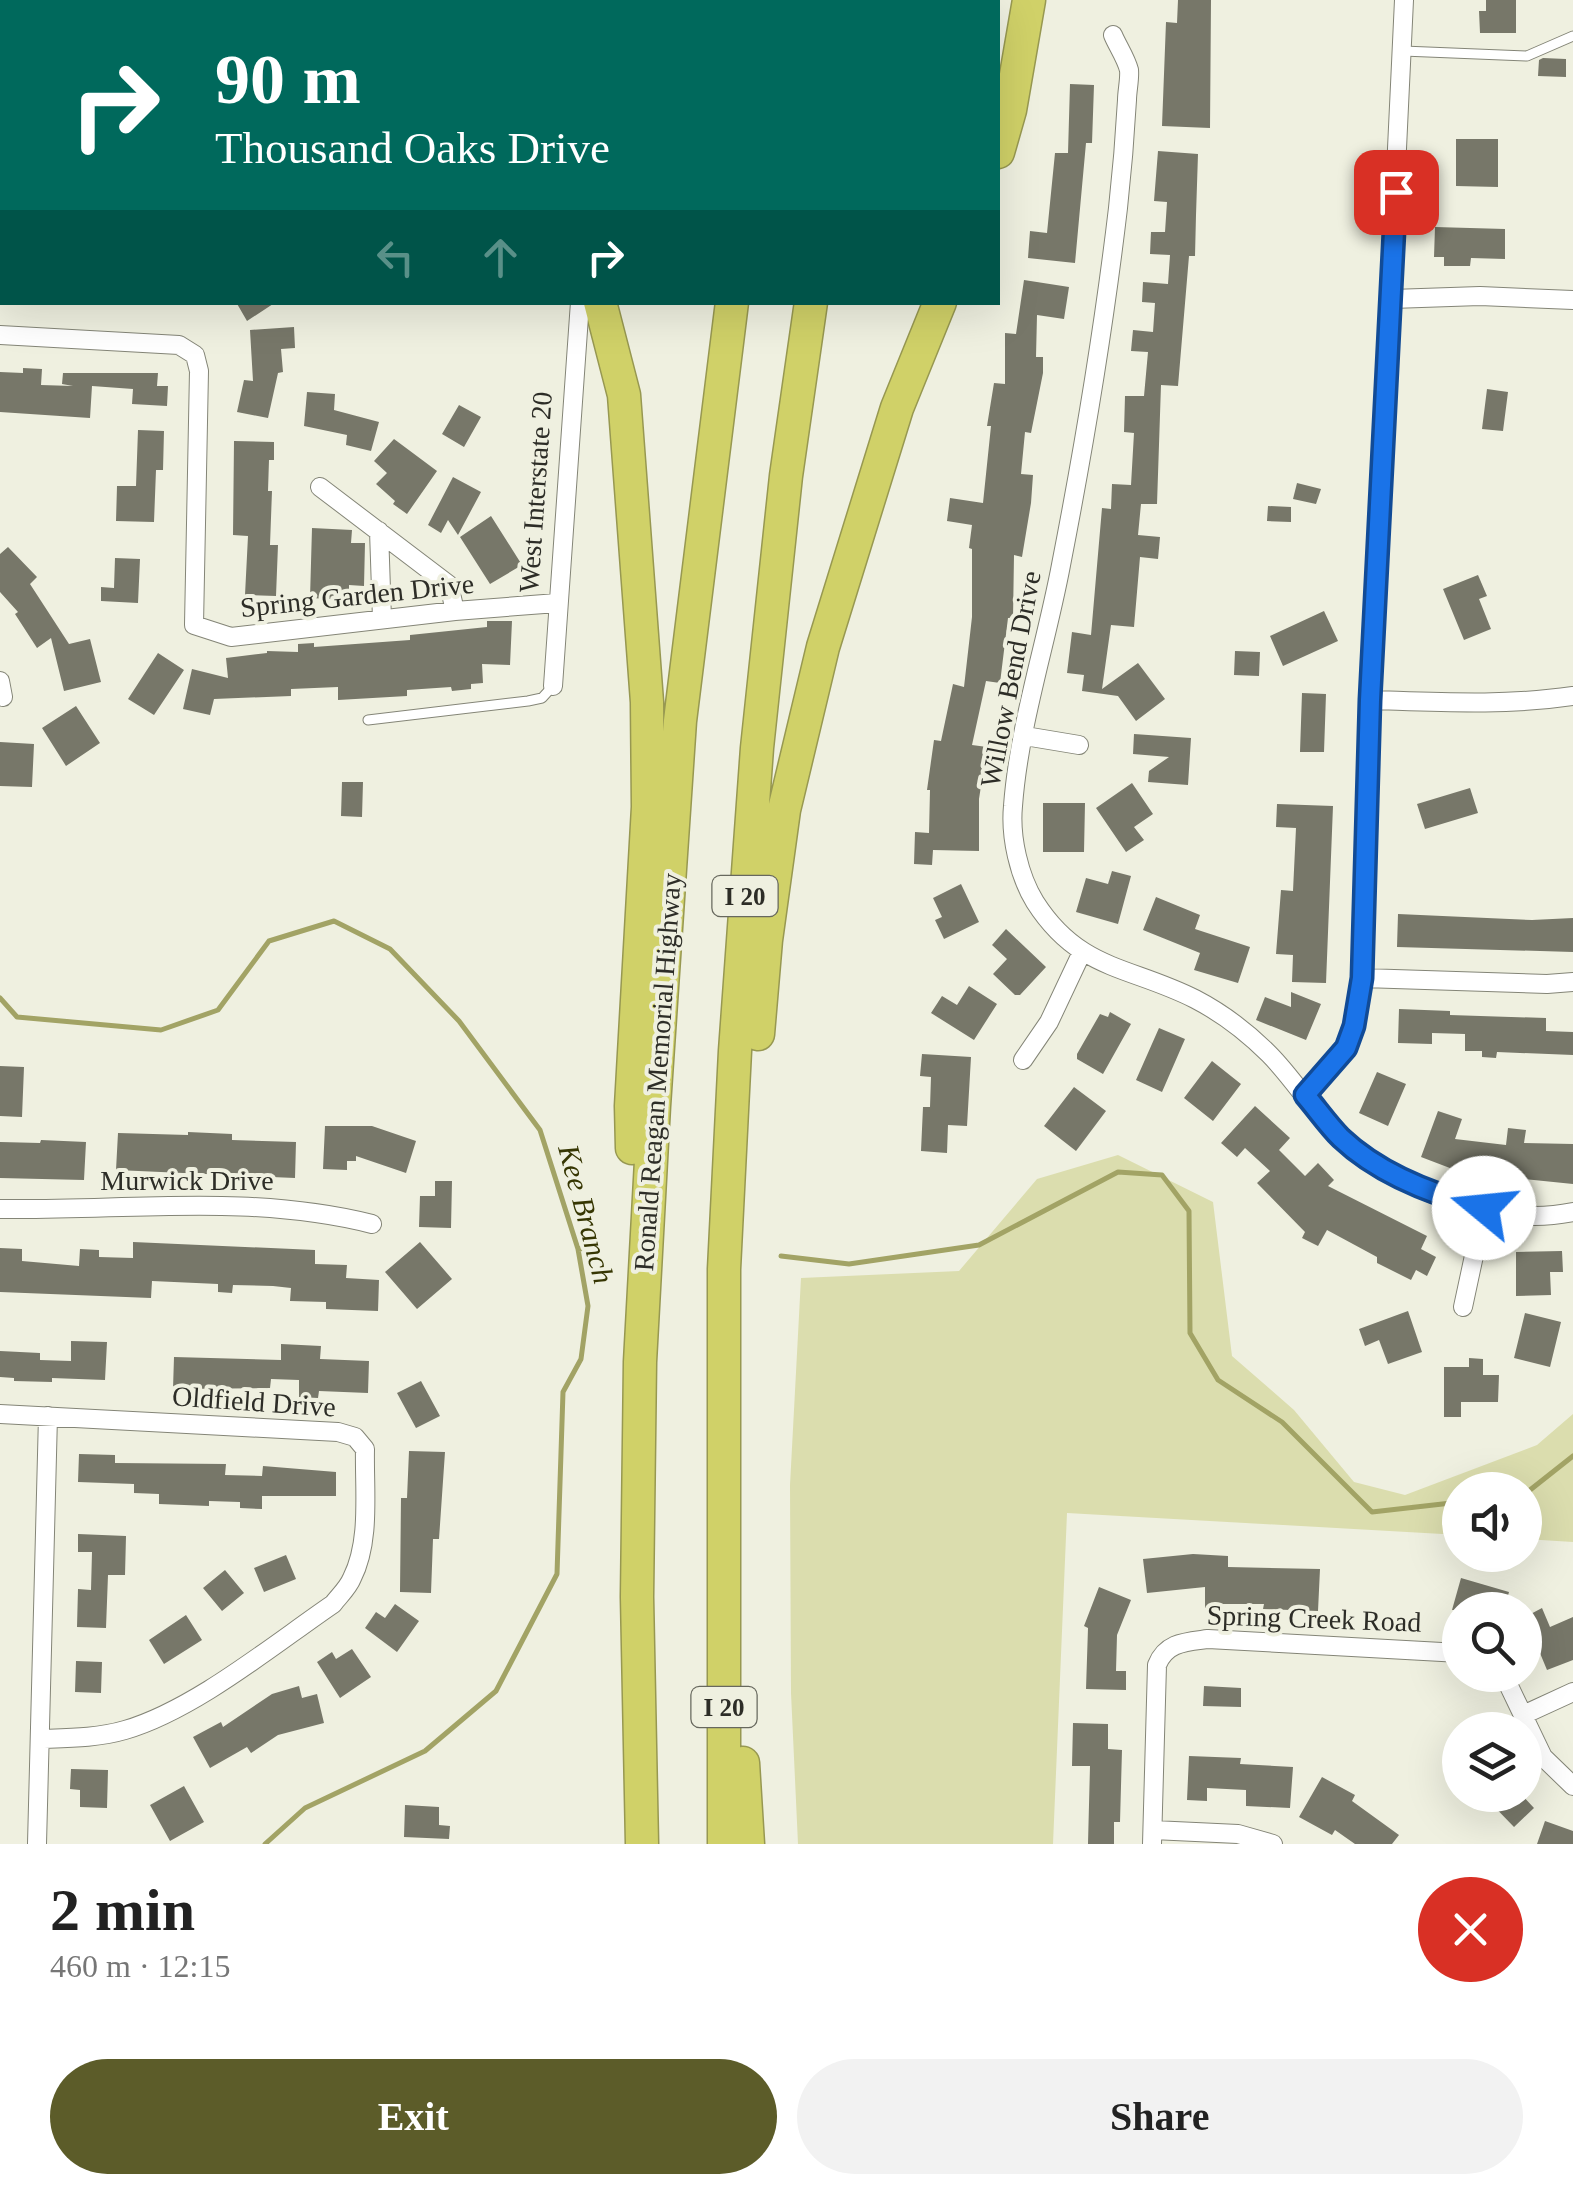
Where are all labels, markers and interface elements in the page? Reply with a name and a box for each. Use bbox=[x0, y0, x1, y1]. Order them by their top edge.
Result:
icon: right bbox=[50, 40, 180, 170]
text: 90 m bbox=[215, 41, 361, 118]
text: Thousand Oaks Drive bbox=[215, 123, 610, 173]
pin bbox=[1354, 150, 1439, 235]
icon: arrive bbox=[1369, 165, 1424, 220]
icon: left bbox=[368, 230, 423, 285]
icon: ahead bbox=[473, 230, 528, 285]
icon: right bbox=[578, 230, 633, 285]
street label: West Interstate 20 bbox=[513, 390, 558, 594]
street label: Spring Garden Drive bbox=[239, 568, 475, 623]
street label: Willow Bend Drive bbox=[974, 568, 1047, 790]
street label: Ronald Reagan Memorial Highway bbox=[628, 872, 687, 1272]
road number: I 20 bbox=[712, 876, 778, 916]
water label: Kee Branch bbox=[552, 1140, 621, 1287]
position arrow bbox=[1432, 1156, 1536, 1260]
street label: Murwick Drive bbox=[100, 1165, 274, 1196]
street label: Oldfield Drive bbox=[171, 1380, 337, 1423]
map controls bbox=[1442, 1472, 1542, 1812]
button: sound bbox=[1442, 1472, 1542, 1572]
button: search bbox=[1442, 1592, 1542, 1692]
street label: Spring Creek Road bbox=[1206, 1599, 1422, 1638]
road number: I 20 bbox=[692, 1687, 756, 1727]
button: layers bbox=[1442, 1712, 1542, 1812]
text: 2 min bbox=[50, 1877, 195, 1943]
button: close bbox=[1418, 1877, 1523, 1982]
text: 460 m · 12:15 bbox=[50, 1948, 230, 1984]
button: Exit bbox=[50, 2059, 777, 2174]
button: Share bbox=[797, 2059, 1523, 2174]

